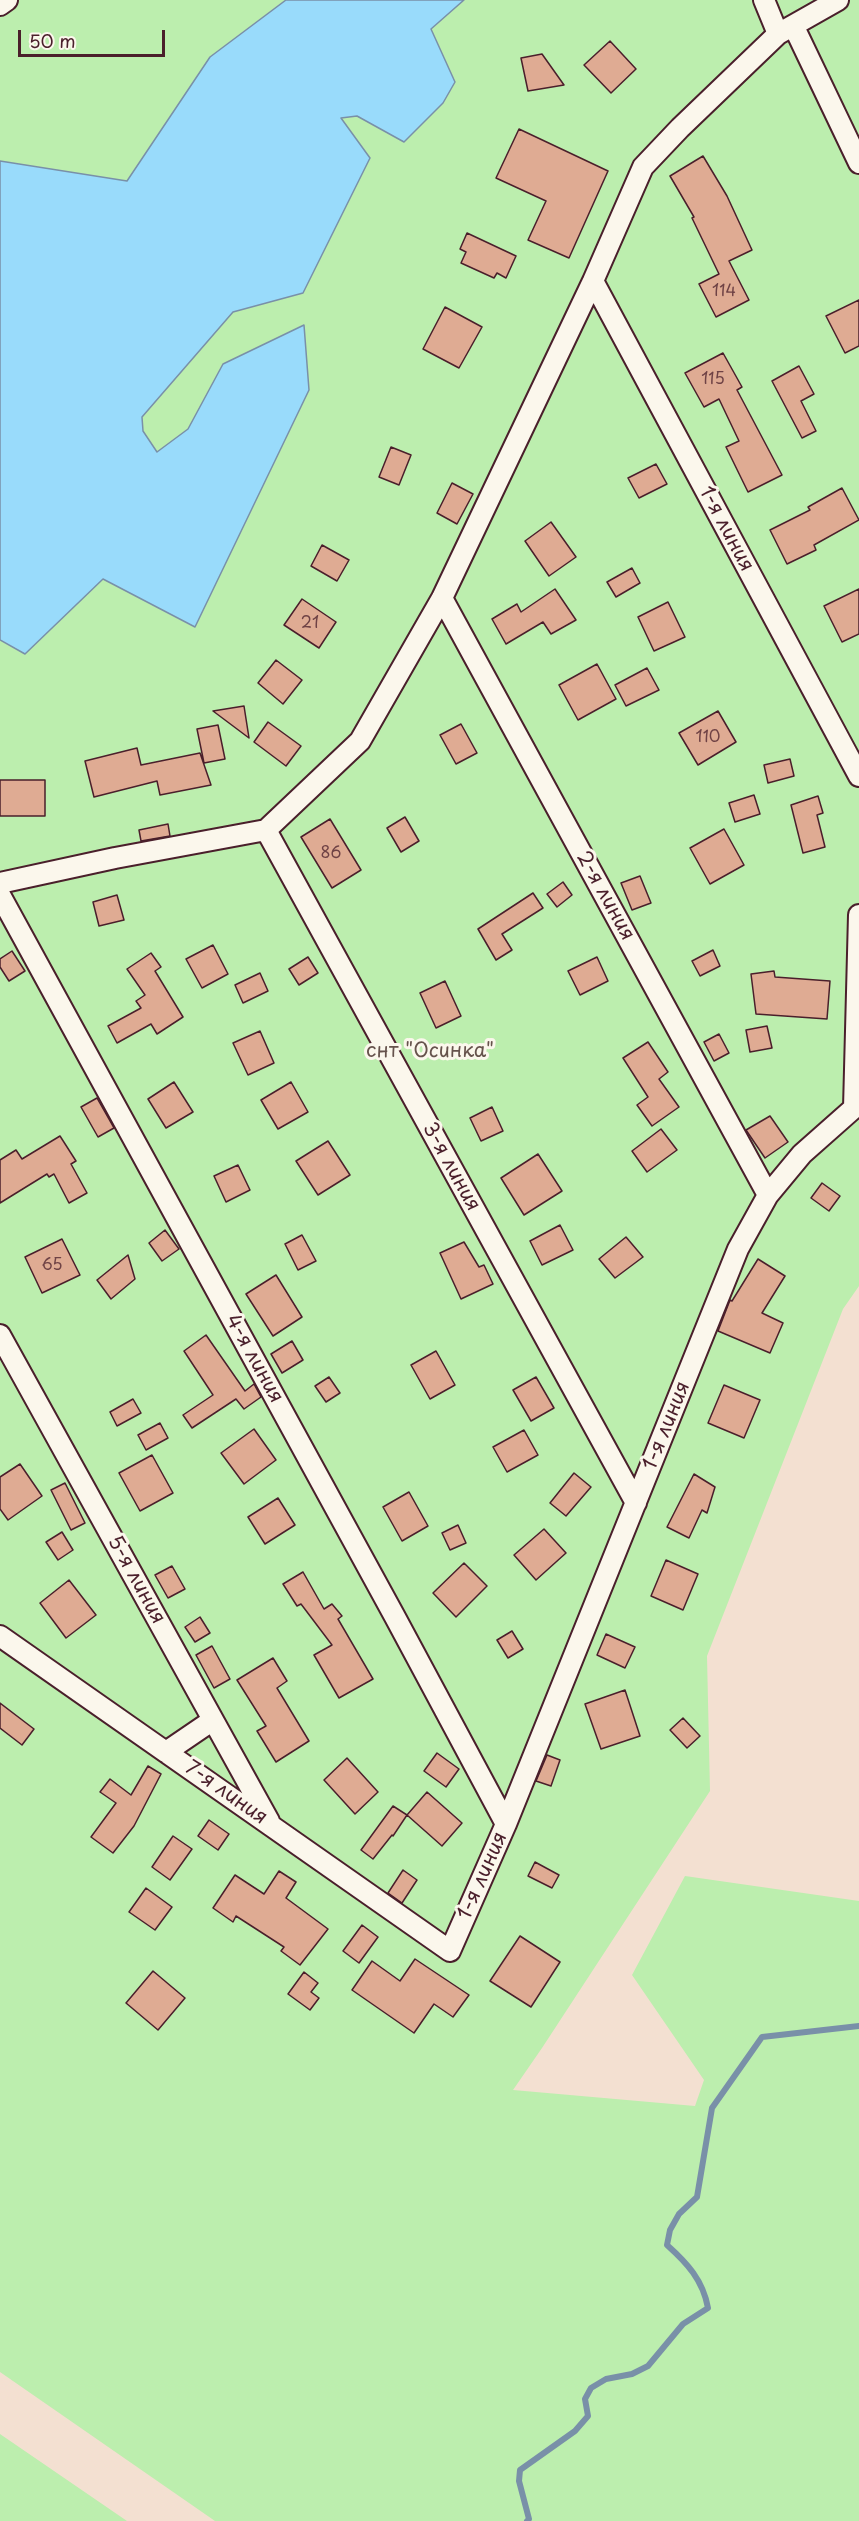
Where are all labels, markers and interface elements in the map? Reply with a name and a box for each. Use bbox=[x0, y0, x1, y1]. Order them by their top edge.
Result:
scale bar bbox=[21, 18, 168, 56]
text: 50 m bbox=[29, 27, 76, 54]
house number: 114 bbox=[712, 282, 736, 302]
house number: 115 bbox=[701, 370, 725, 390]
street label: 1-я линия bbox=[694, 482, 758, 576]
house number: 21 bbox=[301, 614, 319, 634]
house number: 110 bbox=[695, 728, 721, 748]
house number: 86 bbox=[321, 844, 341, 864]
street label: 2-я линия bbox=[571, 847, 639, 945]
park label: снт "Осинка" bbox=[366, 1039, 494, 1063]
street label: 3-я линия bbox=[417, 1119, 485, 1215]
house number: 65 bbox=[41, 1256, 63, 1276]
street label: 4-я линия bbox=[220, 1311, 288, 1407]
street label: 1-я линия bbox=[638, 1378, 696, 1474]
street label: 5-я линия bbox=[102, 1532, 170, 1628]
street label: 7-я линия bbox=[180, 1756, 272, 1830]
street label: 1-я линия bbox=[453, 1829, 513, 1923]

